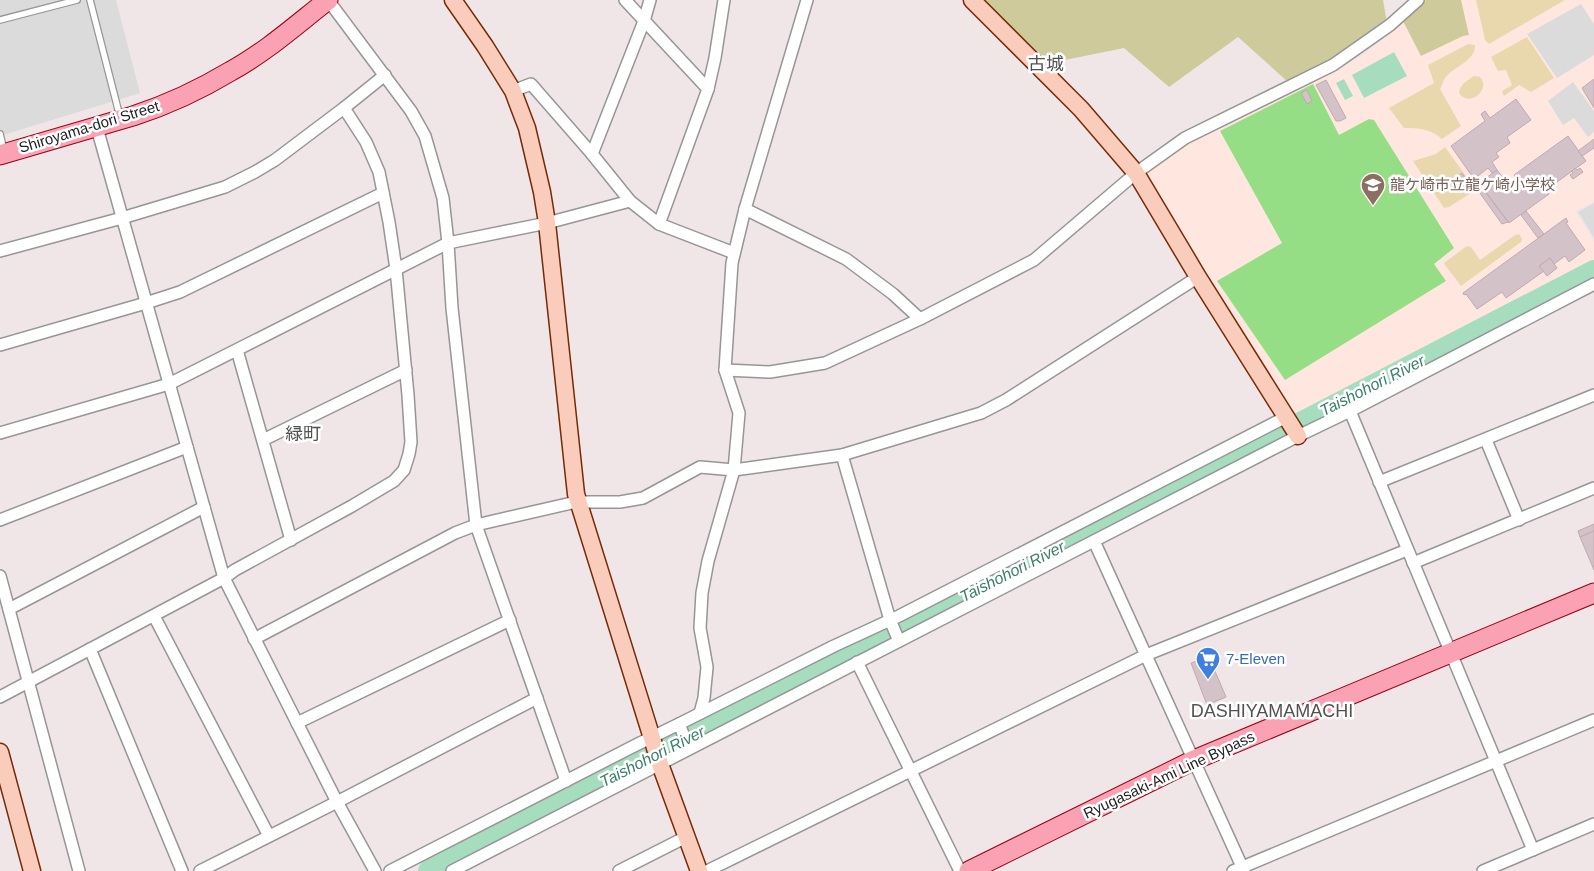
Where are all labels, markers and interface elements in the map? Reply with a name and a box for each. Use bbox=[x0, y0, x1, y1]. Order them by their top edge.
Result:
district label: 古城 bbox=[1028, 54, 1064, 74]
street label: Shiroyama-dori Street bbox=[17, 97, 162, 156]
school or university icon: 龍ケ崎市立龍ケ崎小学校 bbox=[1360, 172, 1386, 206]
place label: 龍ケ崎市立龍ケ崎小学校 bbox=[1390, 176, 1555, 193]
water label: Taishohori River bbox=[1317, 351, 1428, 419]
district label: 緑町 bbox=[285, 424, 321, 444]
water label: Taishohori River bbox=[957, 537, 1068, 605]
supermarket icon: 7-Eleven bbox=[1195, 646, 1221, 680]
place label: 7-Eleven bbox=[1226, 650, 1285, 667]
district label: DASHIYAMAMACHI bbox=[1191, 701, 1353, 721]
water label: Taishohori River bbox=[597, 722, 708, 790]
street label: Ryugasaki-Ami Line Bypass bbox=[1081, 727, 1257, 822]

